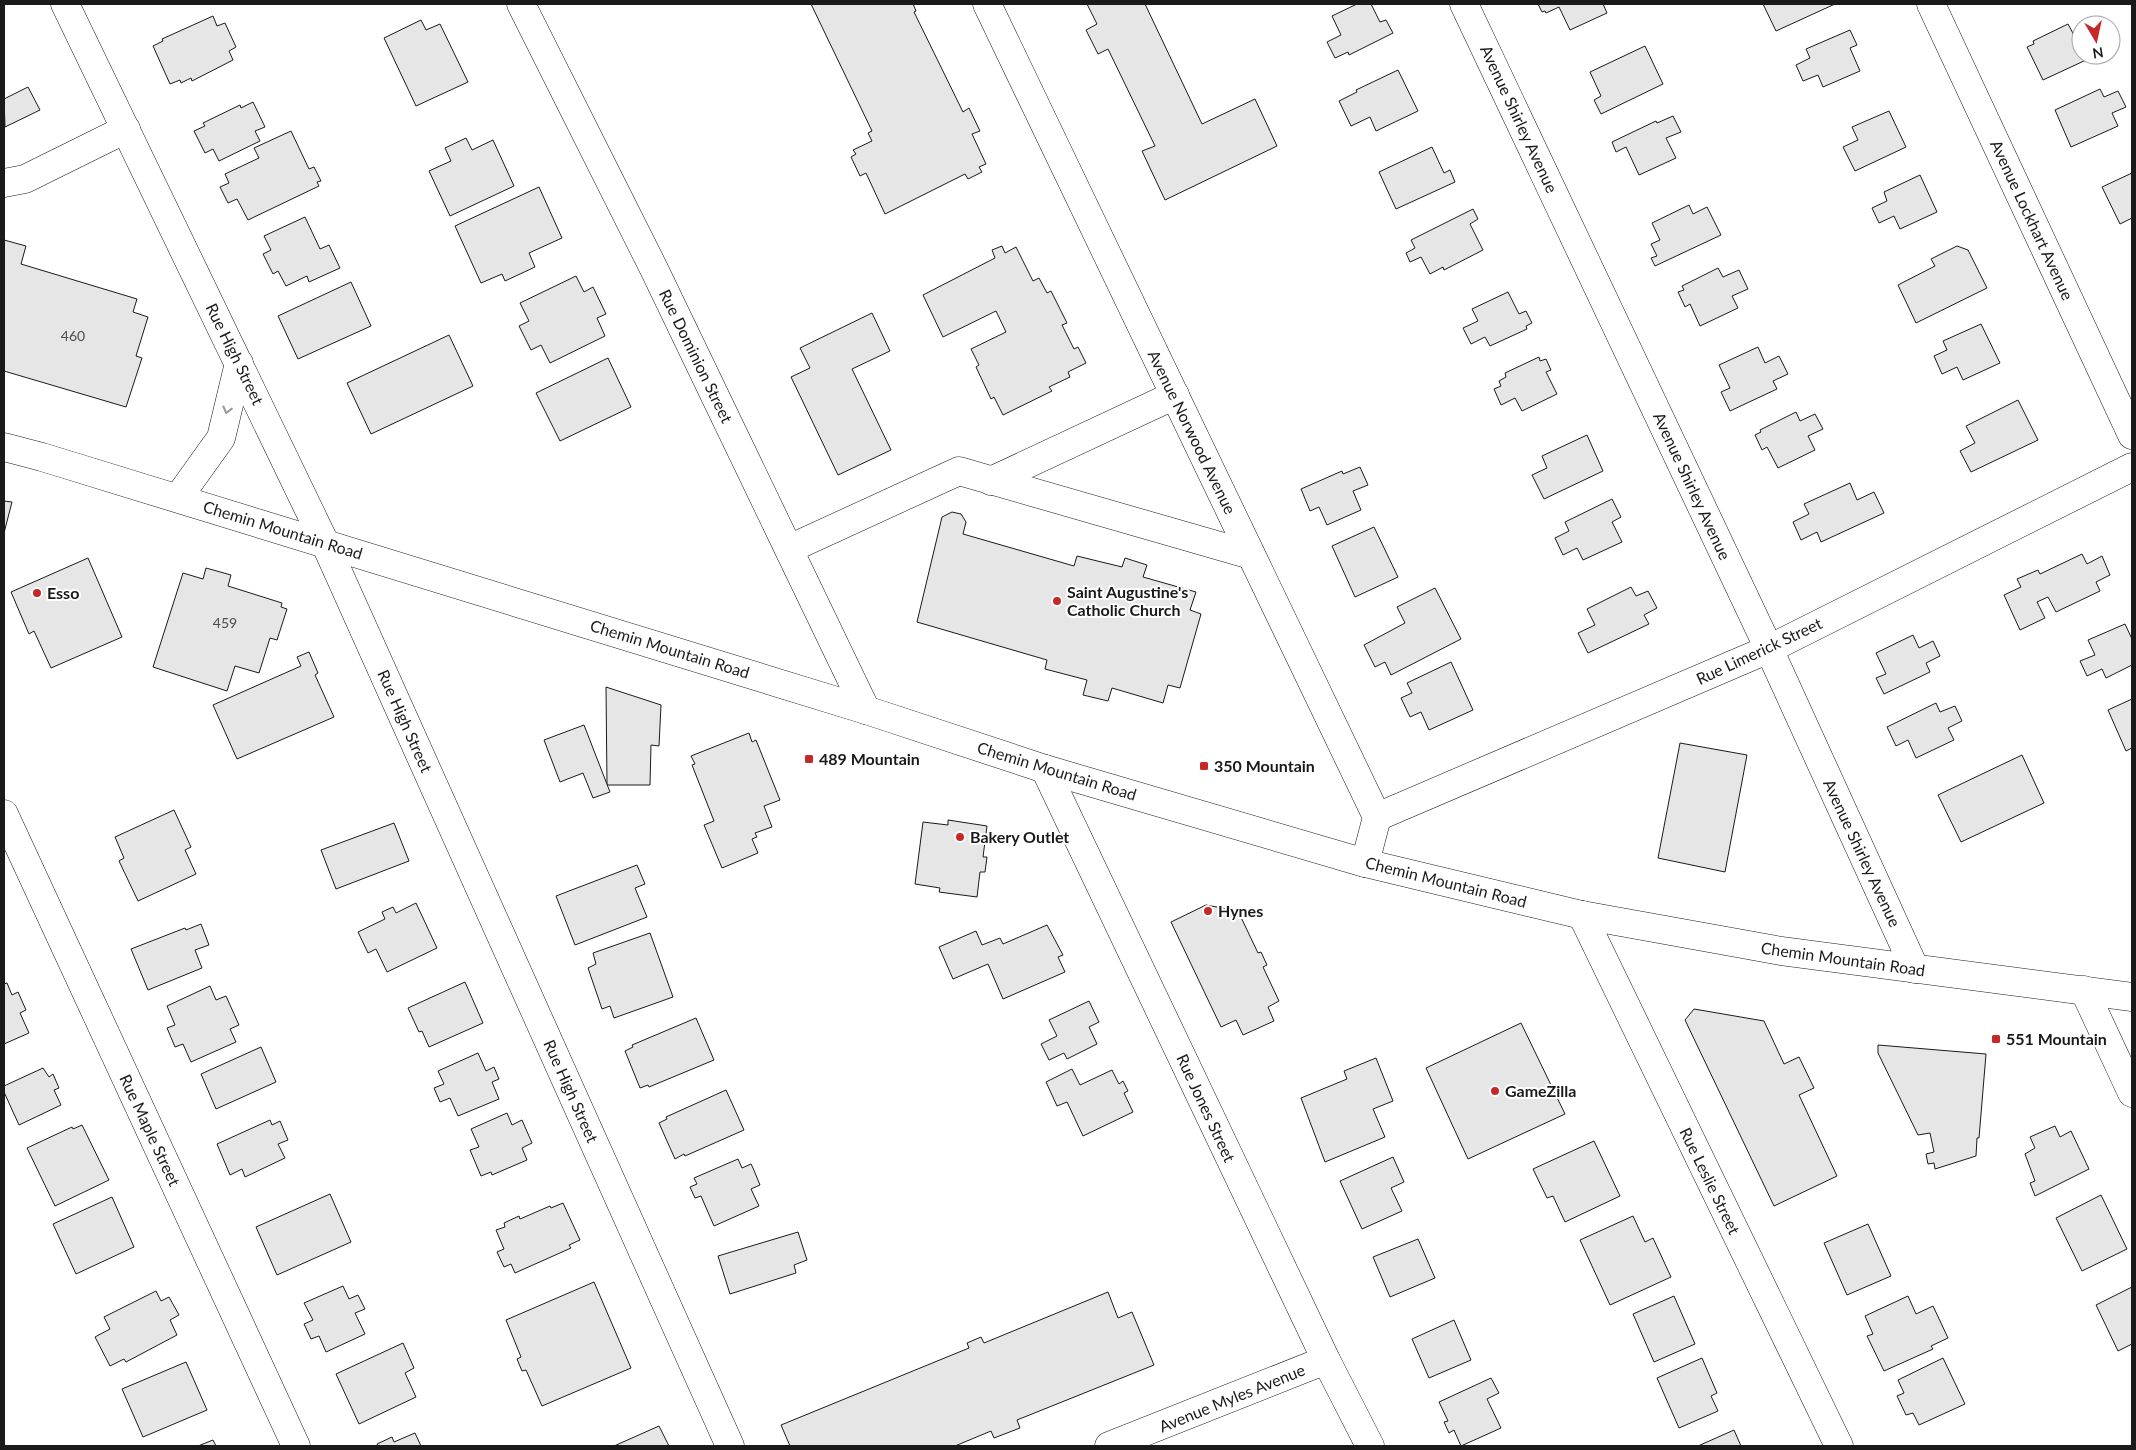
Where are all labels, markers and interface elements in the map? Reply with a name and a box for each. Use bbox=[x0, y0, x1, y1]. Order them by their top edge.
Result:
north arrow bbox=[2071, 15, 2121, 65]
street label: Avenue Shirley Avenue bbox=[1477, 42, 1562, 196]
text: N bbox=[2091, 44, 2105, 63]
street label: Avenue Lockhart Avenue bbox=[1987, 137, 2078, 303]
street label: Rue Dominion Street bbox=[656, 286, 737, 426]
street label: Rue High Street bbox=[203, 300, 268, 408]
house number: 460 bbox=[61, 327, 85, 344]
street label: Avenue Norwood Avenue bbox=[1144, 347, 1240, 517]
one-way arrow bbox=[223, 406, 233, 414]
street label: Avenue Shirley Avenue bbox=[1650, 409, 1735, 563]
street label: Chemin Mountain Road bbox=[201, 496, 365, 563]
place label: Saint Augustine's Catholic Church bbox=[1067, 582, 1188, 619]
place label: Esso bbox=[47, 583, 79, 602]
marker: Esso bbox=[31, 587, 43, 599]
marker: Saint Augustine's Catholic Church bbox=[1051, 595, 1063, 607]
street label: Rue Limerick Street bbox=[1693, 613, 1825, 688]
house number: 459 bbox=[213, 614, 237, 631]
street label: Chemin Mountain Road bbox=[588, 615, 752, 682]
street label: Rue High Street bbox=[374, 666, 437, 775]
street label: Chemin Mountain Road bbox=[975, 737, 1139, 804]
place label: 489 Mountain bbox=[819, 749, 920, 768]
marker: 489 Mountain bbox=[803, 753, 815, 765]
place label: 350 Mountain bbox=[1214, 756, 1315, 775]
marker: 350 Mountain bbox=[1198, 760, 1210, 772]
street label: Avenue Shirley Avenue bbox=[1820, 776, 1905, 930]
place label: Bakery Outlet bbox=[970, 827, 1069, 846]
marker: Bakery Outlet bbox=[954, 831, 966, 843]
street label: Chemin Mountain Road bbox=[1364, 852, 1529, 911]
place label: Hynes bbox=[1218, 901, 1263, 920]
marker: Hynes bbox=[1202, 905, 1214, 917]
street label: Chemin Mountain Road bbox=[1760, 938, 1926, 979]
place label: 551 Mountain bbox=[2006, 1029, 2107, 1048]
marker: 551 Mountain bbox=[1990, 1033, 2002, 1045]
street label: Rue High Street bbox=[540, 1036, 603, 1145]
street label: Rue Jones Street bbox=[1173, 1051, 1240, 1165]
street label: Rue Maple Street bbox=[116, 1071, 185, 1189]
place label: GameZilla bbox=[1505, 1081, 1576, 1100]
marker: GameZilla bbox=[1489, 1085, 1501, 1097]
street label: Rue Leslie Street bbox=[1676, 1124, 1745, 1238]
street label: Avenue Myles Avenue bbox=[1156, 1360, 1308, 1436]

